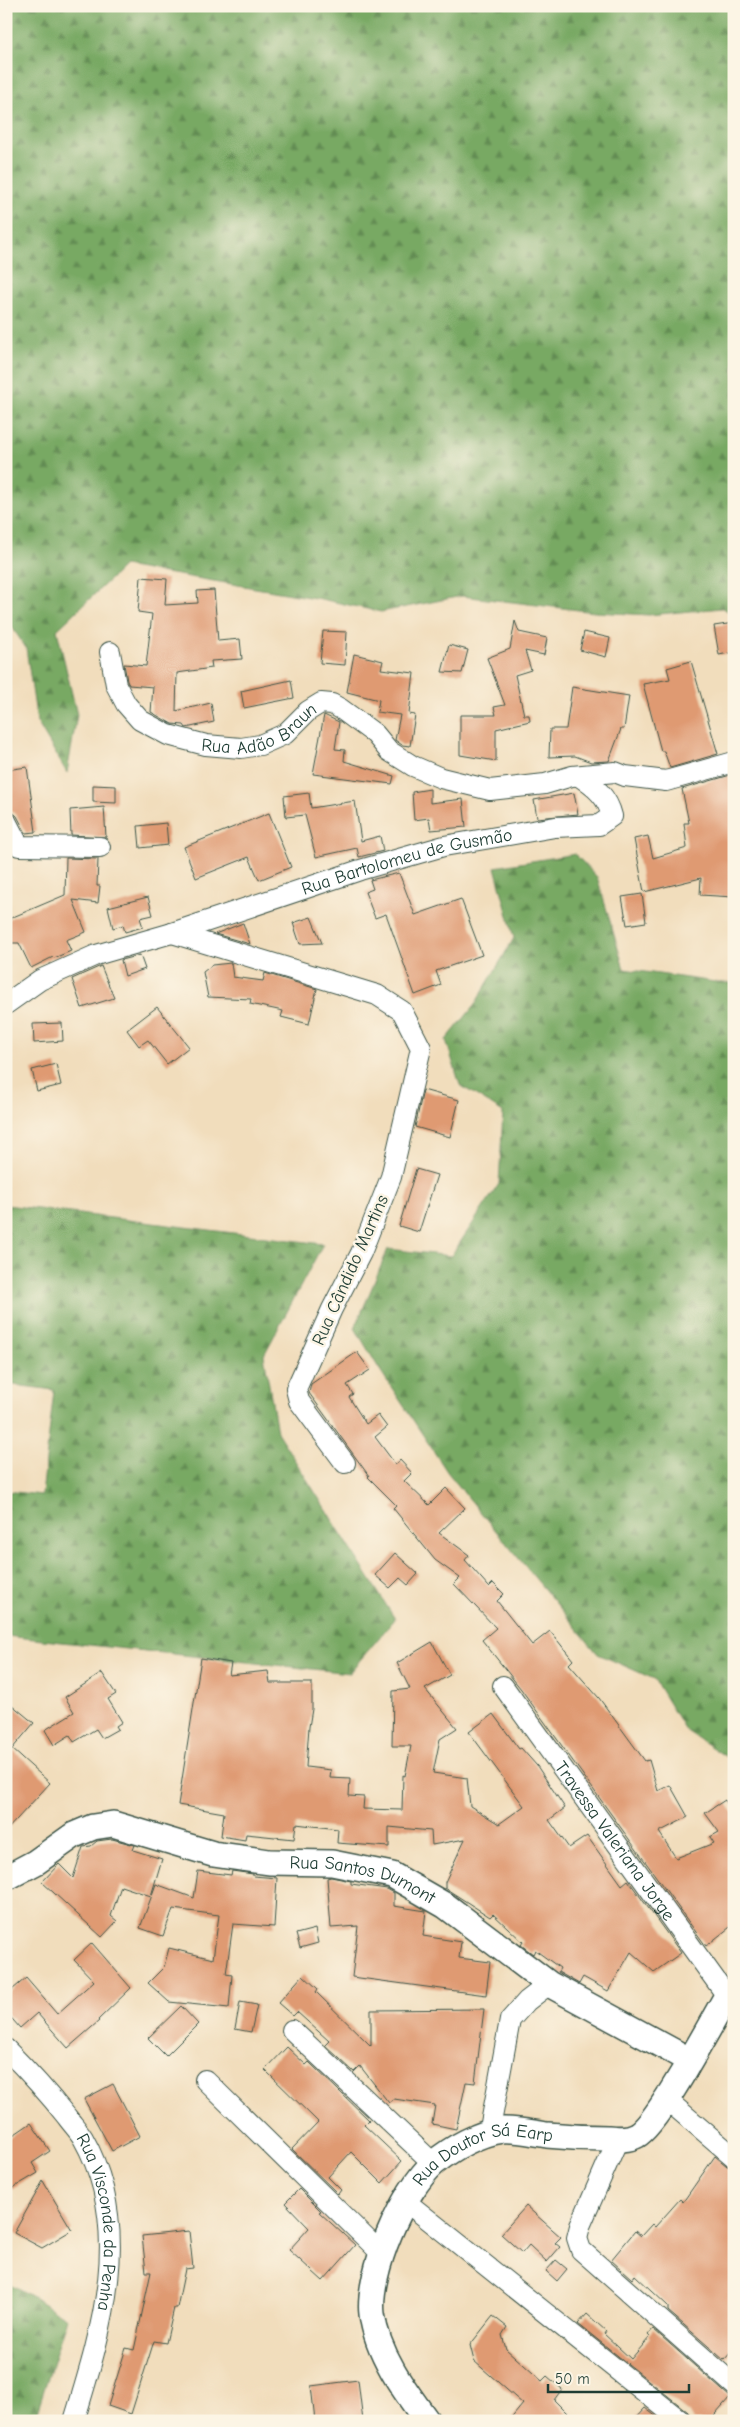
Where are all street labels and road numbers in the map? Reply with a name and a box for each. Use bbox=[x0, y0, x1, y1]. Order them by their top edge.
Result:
street label: Rua Adão Braun bbox=[200, 698, 320, 760]
street label: Rua Bartolomeu de Gusmão bbox=[299, 824, 514, 900]
street label: Rua Cândido Martins bbox=[308, 1192, 393, 1349]
street label: Travessa Valeriana Jorge bbox=[550, 1757, 679, 1925]
street label: Rua Santos Dumont bbox=[289, 1852, 440, 1909]
street label: Rua Doutor Sá Earp bbox=[408, 2120, 554, 2190]
street label: Rua Visconde da Penha bbox=[72, 2130, 120, 2313]

